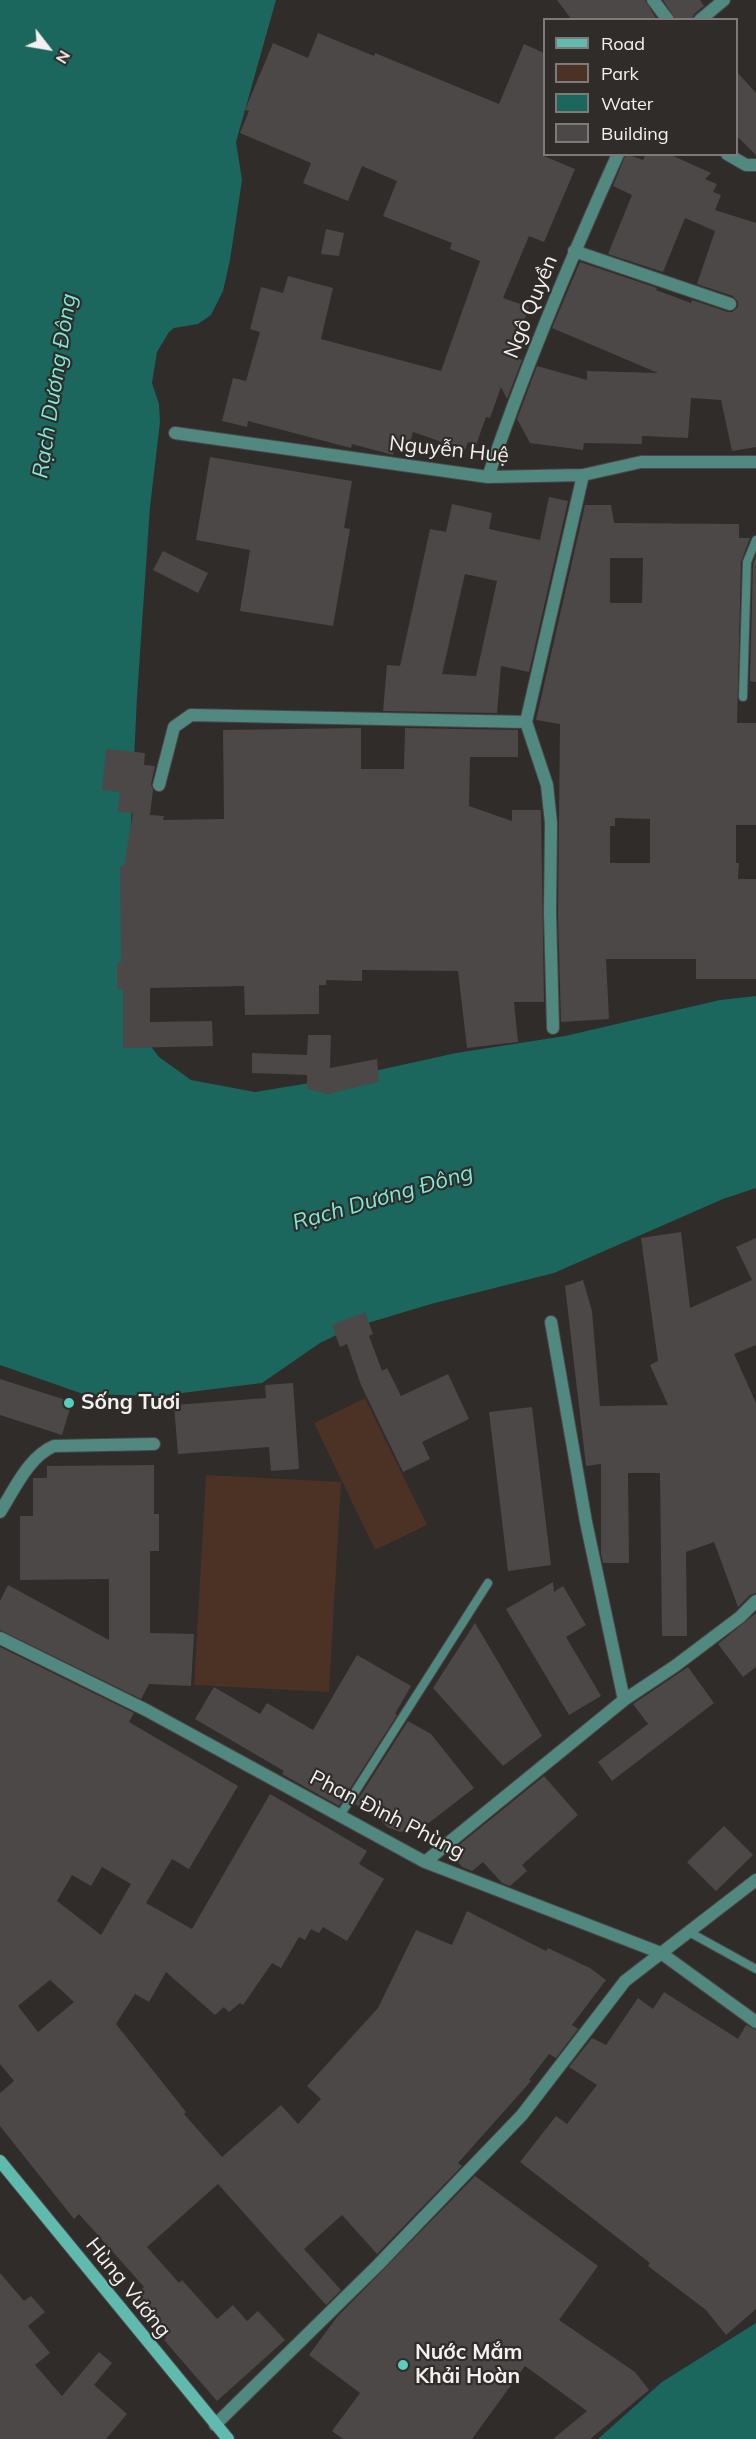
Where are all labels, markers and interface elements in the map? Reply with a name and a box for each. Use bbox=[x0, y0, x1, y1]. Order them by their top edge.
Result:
north arrow bbox=[18, 18, 78, 78]
legend bbox=[543, 18, 738, 156]
text: Road bbox=[601, 32, 645, 55]
text: N bbox=[52, 47, 75, 68]
text: Park bbox=[601, 62, 639, 85]
text: Water bbox=[601, 92, 653, 115]
text: Building bbox=[601, 122, 669, 145]
street label: Ngô Quyền bbox=[499, 252, 563, 362]
water label: Rạch Dương Đông bbox=[27, 292, 83, 480]
street label: Nguyễn Huệ bbox=[388, 431, 510, 469]
water label: Rạch Dương Đông bbox=[290, 1160, 476, 1236]
place label: Sống Tươi bbox=[81, 1390, 180, 1416]
marker: Sống Tươi bbox=[62, 1396, 76, 1410]
street label: Phan Đình Phùng bbox=[305, 1765, 469, 1865]
street label: Hùng Vương bbox=[80, 2233, 176, 2343]
place label: Nước Mắm Khải Hoàn bbox=[415, 2340, 522, 2390]
marker: Nước Mắm Khải Hoàn bbox=[396, 2358, 410, 2372]

